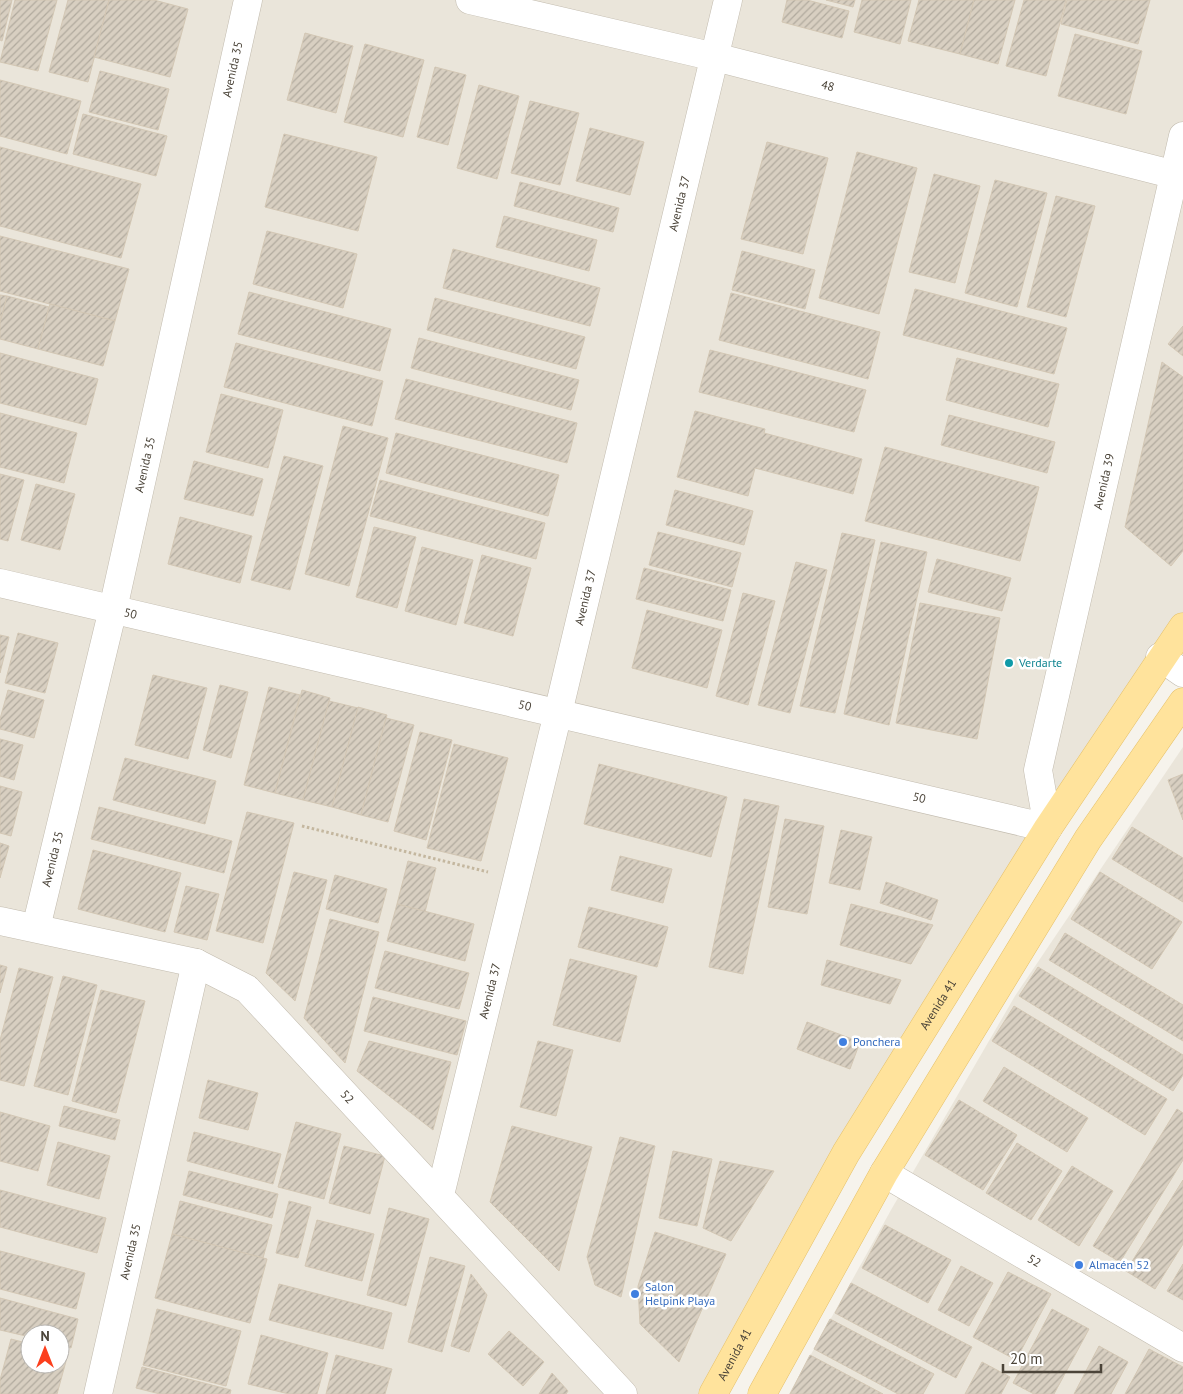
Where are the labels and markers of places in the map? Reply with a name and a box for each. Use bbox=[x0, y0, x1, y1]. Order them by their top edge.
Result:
place label: Verdarte bbox=[1018, 655, 1062, 670]
marker: Verdarte bbox=[1003, 657, 1015, 669]
place label: Ponchera bbox=[853, 1034, 900, 1049]
marker: Ponchera bbox=[837, 1036, 849, 1048]
place label: Almacén 52 bbox=[1089, 1257, 1149, 1272]
marker: Almacén 52 bbox=[1073, 1259, 1085, 1271]
place label: Salon Helpink Playa bbox=[645, 1279, 715, 1308]
marker: Salon Helpink Playa bbox=[629, 1288, 641, 1300]

